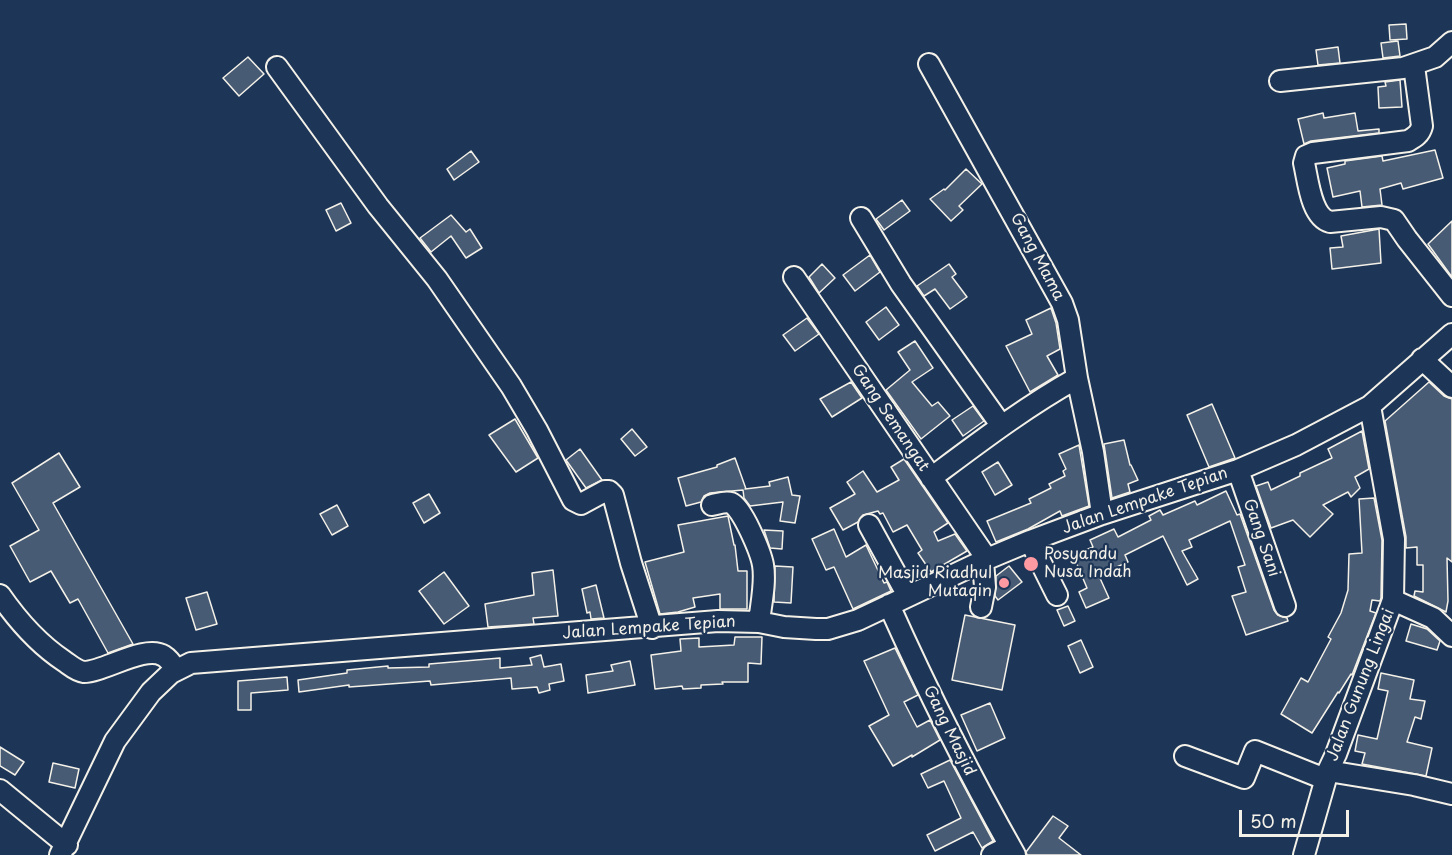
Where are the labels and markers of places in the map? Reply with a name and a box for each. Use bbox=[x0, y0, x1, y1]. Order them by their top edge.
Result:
place label: Posyandu Nusa Indah bbox=[1044, 545, 1132, 583]
marker: Posyandu Nusa Indah bbox=[1022, 555, 1040, 573]
place label: Masjid Riadhul Mutaqin bbox=[878, 564, 992, 602]
marker: Masjid Riadhul Mutaqin bbox=[997, 576, 1011, 590]

